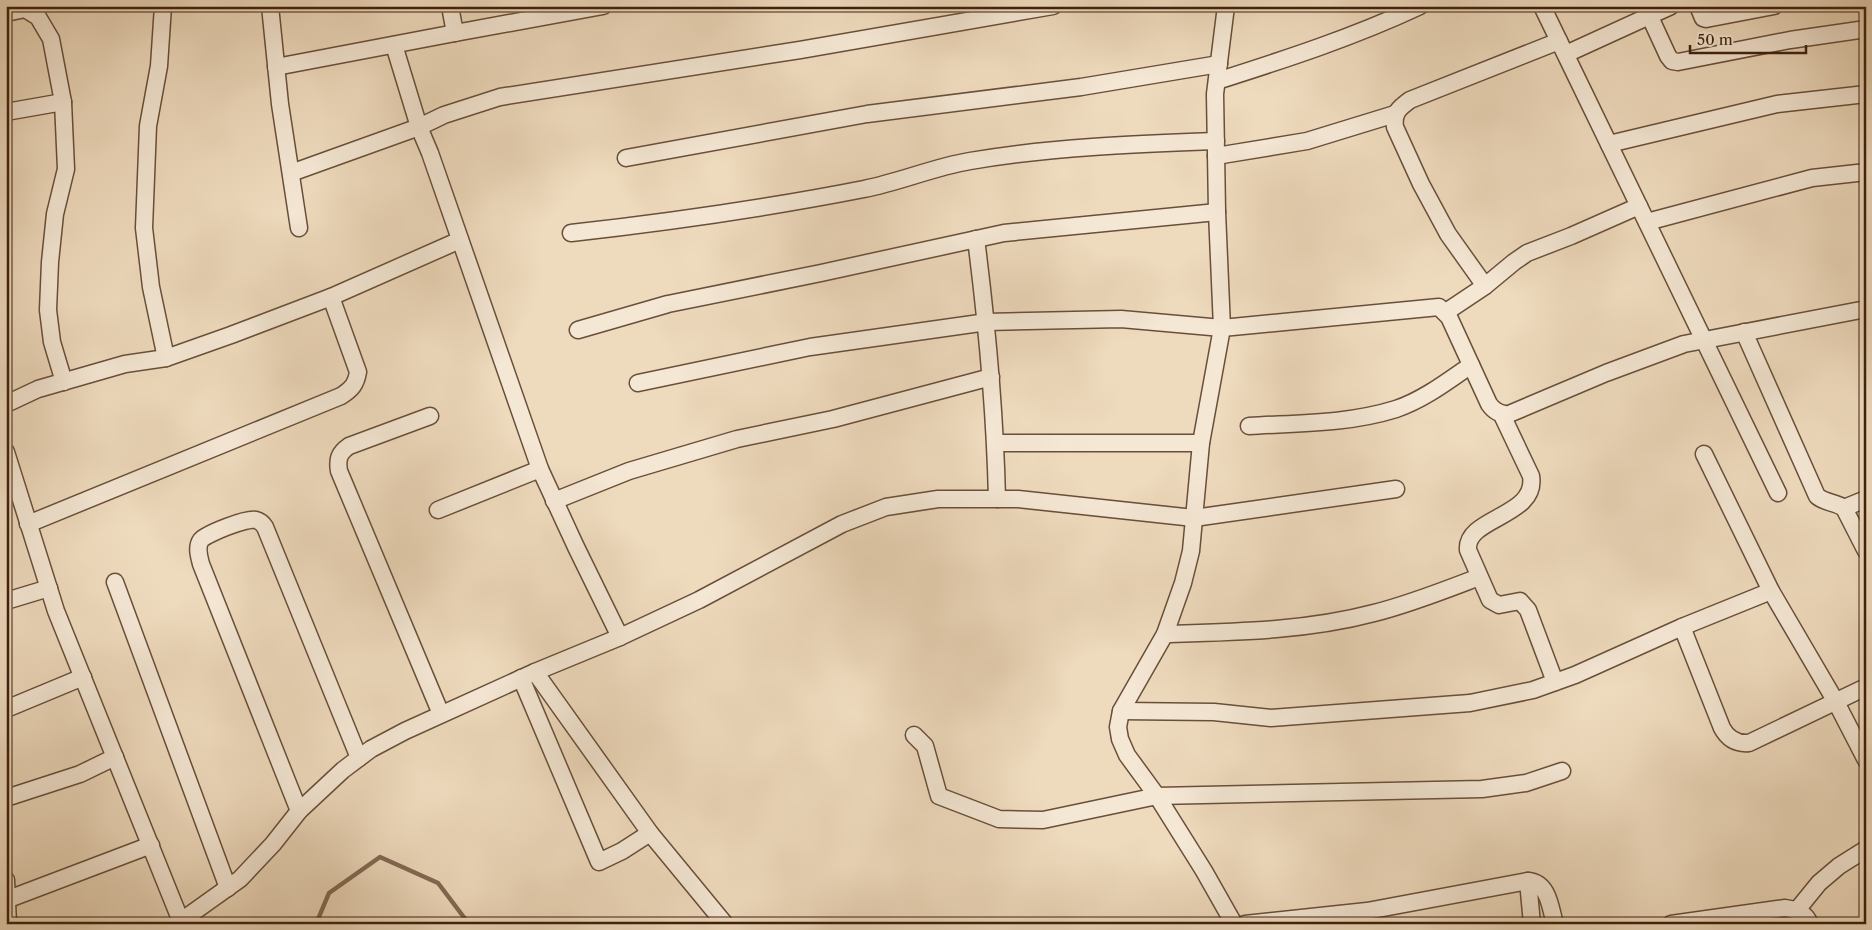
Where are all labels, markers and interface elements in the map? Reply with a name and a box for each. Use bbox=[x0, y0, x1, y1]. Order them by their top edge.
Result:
scale bar bbox=[1690, 22, 1806, 54]
text: 50 m bbox=[1697, 30, 1733, 49]

